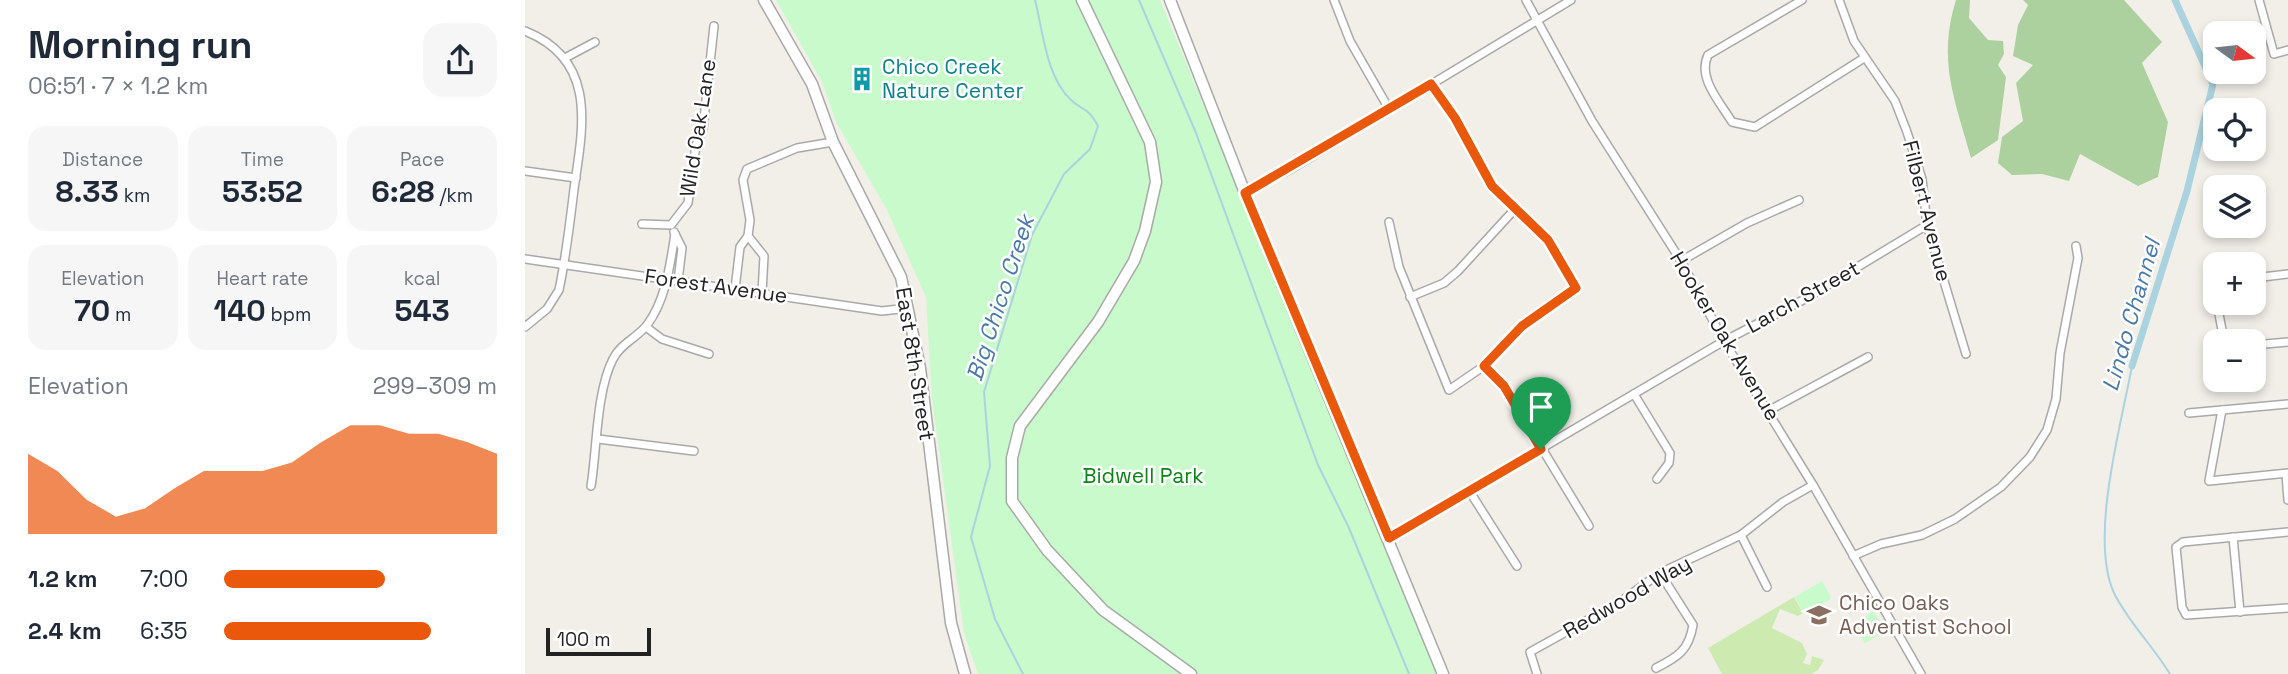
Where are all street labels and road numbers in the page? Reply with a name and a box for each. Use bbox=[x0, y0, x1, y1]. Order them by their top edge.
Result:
street label: Wild Oak Lane bbox=[673, 57, 722, 199]
street label: Filbert Avenue bbox=[1897, 138, 1958, 284]
street label: Hooker Oak Avenue bbox=[1664, 246, 1787, 425]
street label: Larch Street bbox=[1741, 254, 1864, 339]
street label: Forest Avenue bbox=[643, 262, 789, 309]
street label: East 8th Street bbox=[890, 285, 941, 443]
street label: Redwood Way bbox=[1558, 549, 1696, 644]

